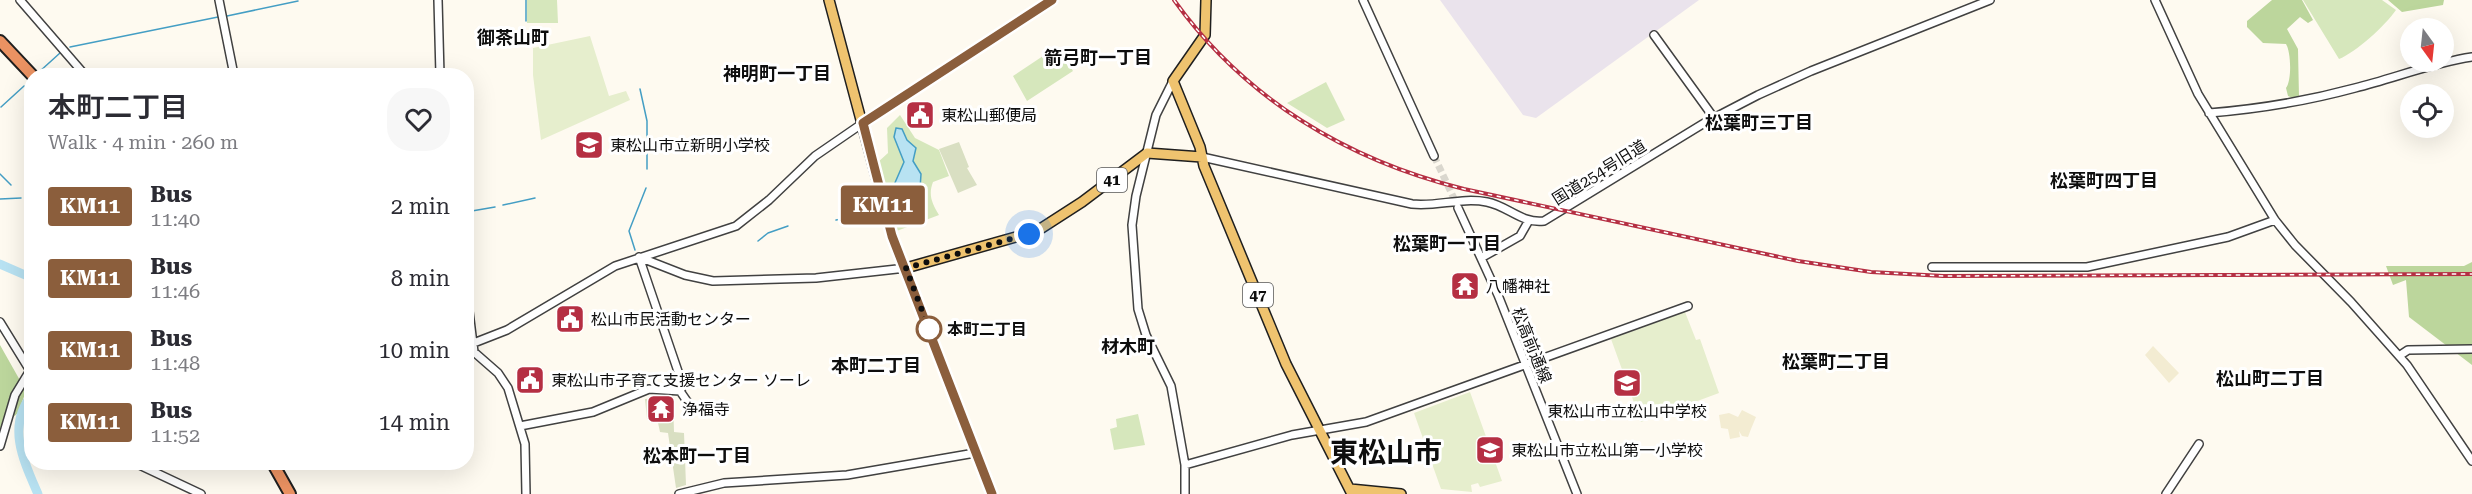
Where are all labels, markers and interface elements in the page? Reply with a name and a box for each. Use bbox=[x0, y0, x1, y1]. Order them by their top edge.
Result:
north arrow bbox=[2400, 18, 2454, 72]
map controls bbox=[2400, 18, 2454, 138]
district label: 御茶山町 bbox=[476, 27, 549, 48]
district label: 箭弓町一丁目 bbox=[1044, 47, 1152, 68]
district label: 神明町一丁目 bbox=[723, 63, 831, 84]
button: locate bbox=[2400, 84, 2454, 138]
button: heart bbox=[387, 88, 450, 151]
text: 本町二丁目 bbox=[48, 91, 188, 124]
public building icon: 東松山郵便局 bbox=[904, 99, 936, 131]
place label: 東松山郵便局 bbox=[941, 106, 1037, 125]
district label: 松葉町三丁目 bbox=[1705, 112, 1813, 133]
school or university icon: 東松山市立新明小学校 bbox=[573, 129, 605, 161]
text: Walk · 4 min · 260 m bbox=[48, 130, 238, 154]
place label: 東松山市立新明小学校 bbox=[610, 136, 770, 155]
street label: 国道254号旧道 bbox=[1549, 136, 1650, 209]
road number: 41 bbox=[1097, 168, 1127, 192]
district label: 松葉町四丁目 bbox=[2050, 170, 2158, 191]
text: Bus bbox=[150, 182, 192, 207]
line badge: KM11 bbox=[841, 186, 925, 224]
text: KM11 bbox=[853, 193, 913, 217]
text: KM11 bbox=[60, 194, 120, 218]
text: 2 min bbox=[391, 194, 450, 219]
text: 11:40 bbox=[150, 207, 200, 231]
your location bbox=[1014, 219, 1044, 249]
district label: 松葉町一丁目 bbox=[1393, 233, 1501, 254]
text: Bus bbox=[150, 254, 192, 279]
text: KM11 bbox=[60, 266, 120, 290]
text: 8 min bbox=[391, 266, 450, 291]
temple icon: 八幡神社 bbox=[1449, 270, 1481, 302]
place label: 八幡神社 bbox=[1486, 277, 1550, 296]
text: 11:46 bbox=[150, 279, 200, 303]
road number: 47 bbox=[1243, 283, 1273, 307]
public building icon: 松山市民活動センター bbox=[554, 303, 586, 335]
street label: 松高前通線 bbox=[1508, 305, 1555, 386]
place label: 松山市民活動センター bbox=[591, 310, 751, 329]
marker: 本町二丁目 bbox=[916, 316, 942, 342]
place label: 本町二丁目 bbox=[947, 320, 1027, 339]
text: Bus bbox=[150, 326, 192, 351]
district label: 材木町 bbox=[1101, 336, 1155, 357]
text: KM11 bbox=[60, 338, 120, 362]
text: 10 min bbox=[379, 338, 450, 363]
text: 11:48 bbox=[150, 351, 200, 375]
district label: 松葉町二丁目 bbox=[1782, 351, 1890, 372]
district label: 本町二丁目 bbox=[831, 355, 921, 376]
public building icon: 東松山市子育て支援センター ソーレ bbox=[514, 364, 546, 396]
school or university icon: 東松山市立松山中学校 bbox=[1611, 367, 1643, 399]
district label: 松山町二丁目 bbox=[2216, 368, 2324, 389]
place label: 東松山市子育て支援センター ソーレ bbox=[551, 371, 811, 390]
temple icon: 浄福寺 bbox=[645, 393, 677, 425]
text: Bus bbox=[150, 398, 192, 423]
place label: 浄福寺 bbox=[682, 400, 730, 419]
place label: 東松山市立松山中学校 bbox=[1547, 402, 1707, 421]
text: KM11 bbox=[60, 410, 120, 434]
text: 14 min bbox=[379, 410, 450, 435]
text: 11:52 bbox=[150, 423, 200, 447]
school or university icon: 東松山市立松山第一小学校 bbox=[1474, 434, 1506, 466]
district label: 東松山市 bbox=[1330, 436, 1442, 469]
place label: 東松山市立松山第一小学校 bbox=[1511, 441, 1703, 460]
district label: 松本町一丁目 bbox=[643, 445, 751, 466]

